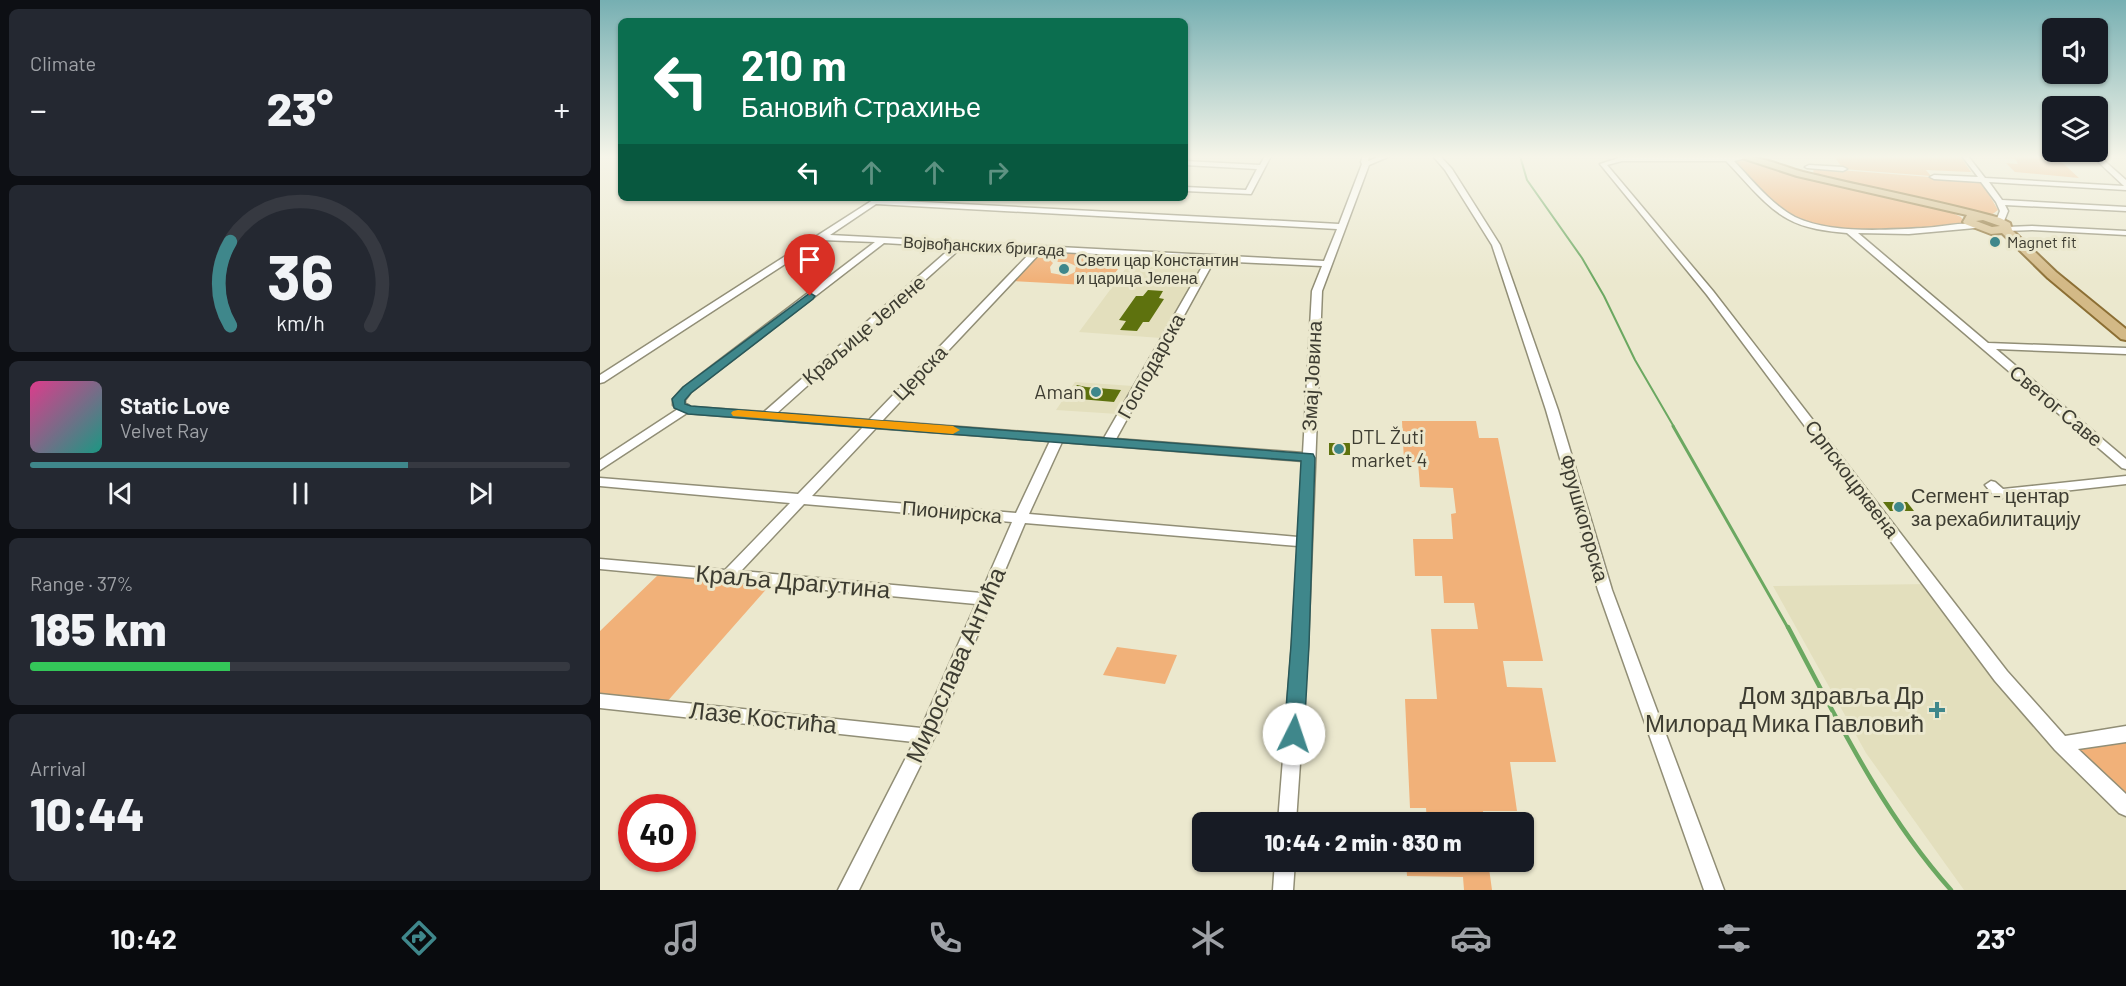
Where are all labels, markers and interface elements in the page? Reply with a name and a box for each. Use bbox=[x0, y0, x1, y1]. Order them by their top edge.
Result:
map controls bbox=[2042, 18, 2108, 162]
button: sound bbox=[2042, 18, 2108, 84]
text: 210 m bbox=[741, 39, 847, 89]
icon: left bbox=[642, 42, 720, 120]
text: Climate bbox=[30, 51, 96, 75]
text: 23° bbox=[267, 81, 333, 135]
text: − bbox=[30, 89, 47, 129]
text: + bbox=[553, 89, 570, 129]
text: Бановић Страхиње bbox=[741, 90, 981, 122]
button: layers bbox=[2042, 96, 2108, 162]
icon: left bbox=[792, 156, 825, 189]
icon: ahead bbox=[855, 156, 888, 189]
icon: ahead bbox=[918, 156, 951, 189]
icon: right bbox=[981, 156, 1014, 189]
street label: Војвођанских бригада bbox=[903, 232, 1065, 259]
place label: Magnet fit bbox=[2007, 232, 2077, 251]
pin bbox=[784, 234, 835, 296]
marker: Magnet fit bbox=[1988, 235, 2002, 249]
text: 36 bbox=[266, 238, 334, 312]
icon: arrive bbox=[793, 243, 826, 276]
place label: Свети цар Константин и царица Јелена bbox=[1076, 250, 1239, 287]
marker: Свети цар Константин и царица Јелена bbox=[1057, 262, 1071, 276]
street label: Краљице Јелене bbox=[797, 269, 930, 389]
street label: Господарска bbox=[1111, 308, 1189, 422]
text: km/h bbox=[276, 310, 324, 335]
street label: Змај Јовина bbox=[1296, 319, 1326, 432]
street label: Церска bbox=[887, 339, 952, 405]
street label: Светог Саве bbox=[2005, 359, 2108, 451]
place label: Aman bbox=[1034, 379, 1084, 403]
marker: Aman bbox=[1089, 385, 1103, 399]
text: Static Love bbox=[120, 392, 230, 418]
street label: Српскоцрквена bbox=[1801, 415, 1905, 543]
text: Velvet Ray bbox=[120, 418, 209, 442]
place label: DTL Žuti market 4 bbox=[1351, 424, 1428, 471]
marker: DTL Žuti market 4 bbox=[1332, 442, 1346, 456]
street label: Фрушкогорска bbox=[1555, 451, 1615, 585]
icon: previous bbox=[104, 477, 137, 510]
icon: pause bbox=[284, 477, 317, 510]
icon: next bbox=[464, 477, 497, 510]
place label: Сегмент - центар за рехабилитацију bbox=[1911, 483, 2081, 530]
street label: Пионирска bbox=[901, 495, 1004, 527]
marker: Сегмент - центар за рехабилитацију bbox=[1892, 500, 1906, 514]
street label: Краља Драгутина bbox=[695, 558, 892, 604]
street label: Мирослава Антића bbox=[899, 562, 1011, 766]
text: Range · 37% bbox=[30, 571, 134, 595]
text: 185 km bbox=[30, 601, 167, 655]
place label: Дом здравља Др Милорад Мика Павловић bbox=[1645, 680, 1924, 737]
street label: Лазе Костића bbox=[688, 694, 839, 739]
marker: Дом здравља Др Милорад Мика Павловић bbox=[1928, 701, 1946, 719]
position arrow bbox=[1262, 702, 1326, 766]
text: Arrival bbox=[30, 756, 86, 780]
text: 10:44 bbox=[30, 786, 145, 840]
speed limit sign: 40 bbox=[618, 794, 696, 872]
text: 10:44 · 2 min · 830 m bbox=[1264, 829, 1462, 855]
icon: directions bbox=[398, 917, 440, 959]
icon: music bbox=[661, 917, 703, 959]
icon: phone bbox=[924, 917, 966, 959]
icon: climate bbox=[1187, 917, 1229, 959]
icon: car bbox=[1450, 917, 1492, 959]
icon: filters bbox=[1713, 917, 1755, 959]
text: 10:42 bbox=[111, 922, 177, 954]
text: 23° bbox=[1976, 922, 2015, 954]

